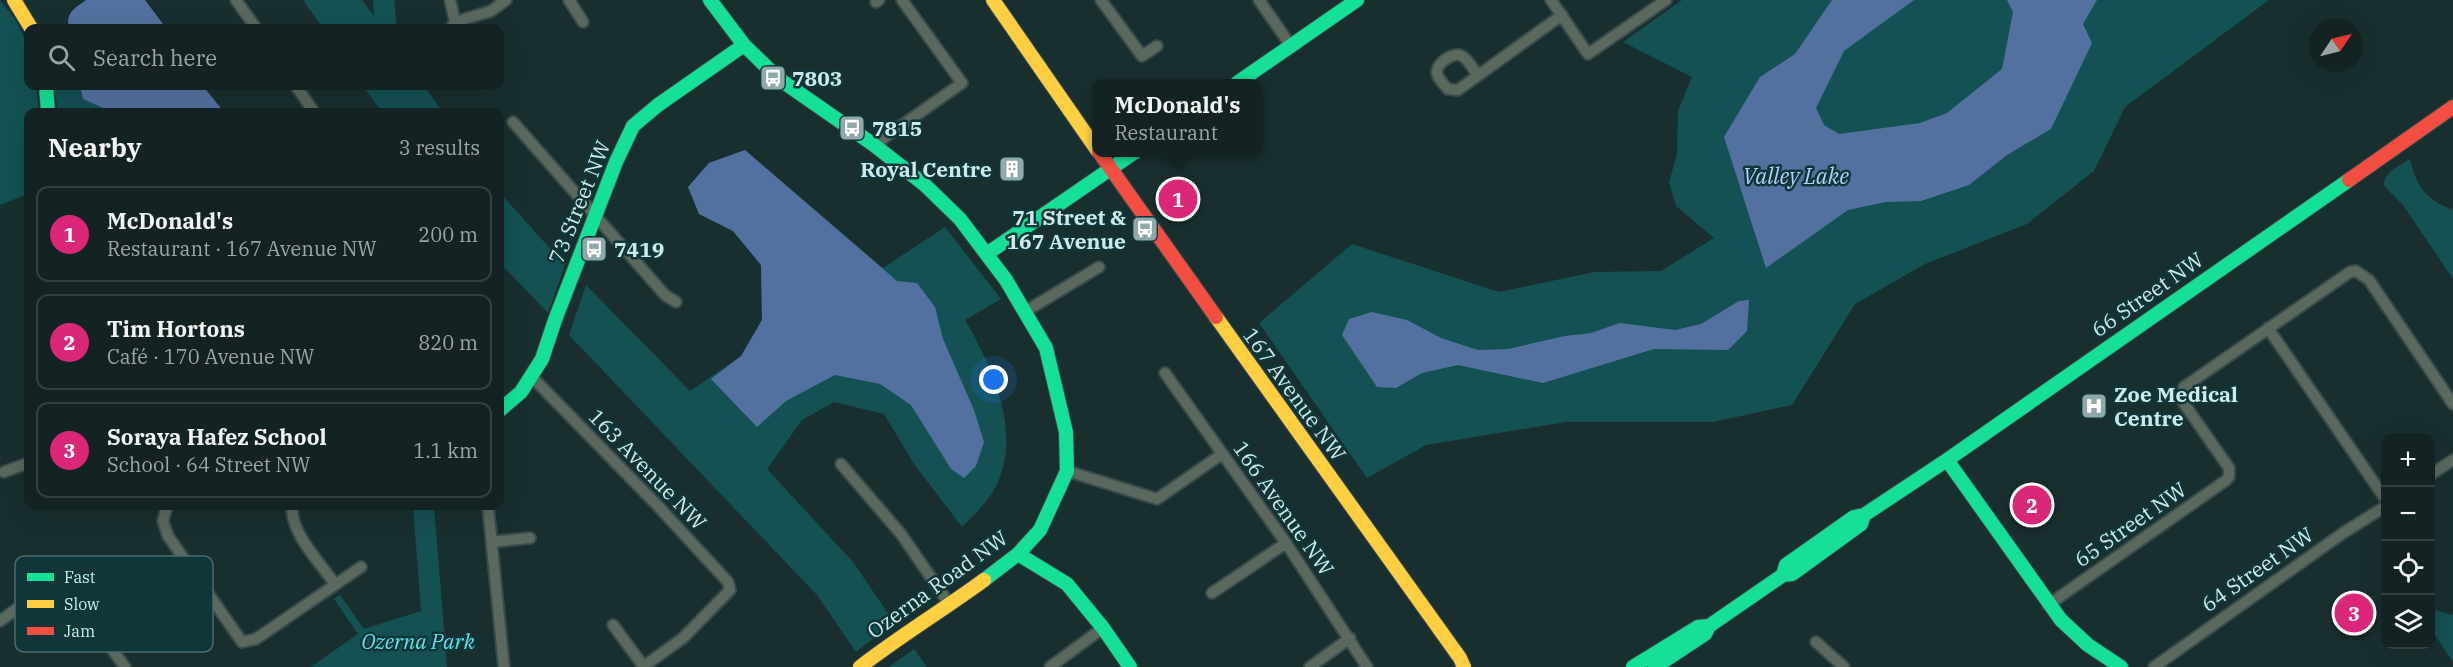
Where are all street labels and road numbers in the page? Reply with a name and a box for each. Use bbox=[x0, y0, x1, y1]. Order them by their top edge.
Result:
street label: 73 Street NW bbox=[542, 136, 616, 268]
street label: 66 Street NW bbox=[2085, 245, 2209, 343]
street label: 167 Avenue NW bbox=[1237, 322, 1353, 466]
street label: 163 Avenue NW bbox=[583, 402, 713, 536]
street label: 166 Avenue NW bbox=[1227, 435, 1341, 581]
street label: 65 Street NW bbox=[2068, 475, 2192, 573]
street label: 64 Street NW bbox=[2195, 520, 2319, 618]
street label: Ozerna Road NW bbox=[861, 523, 1013, 645]

